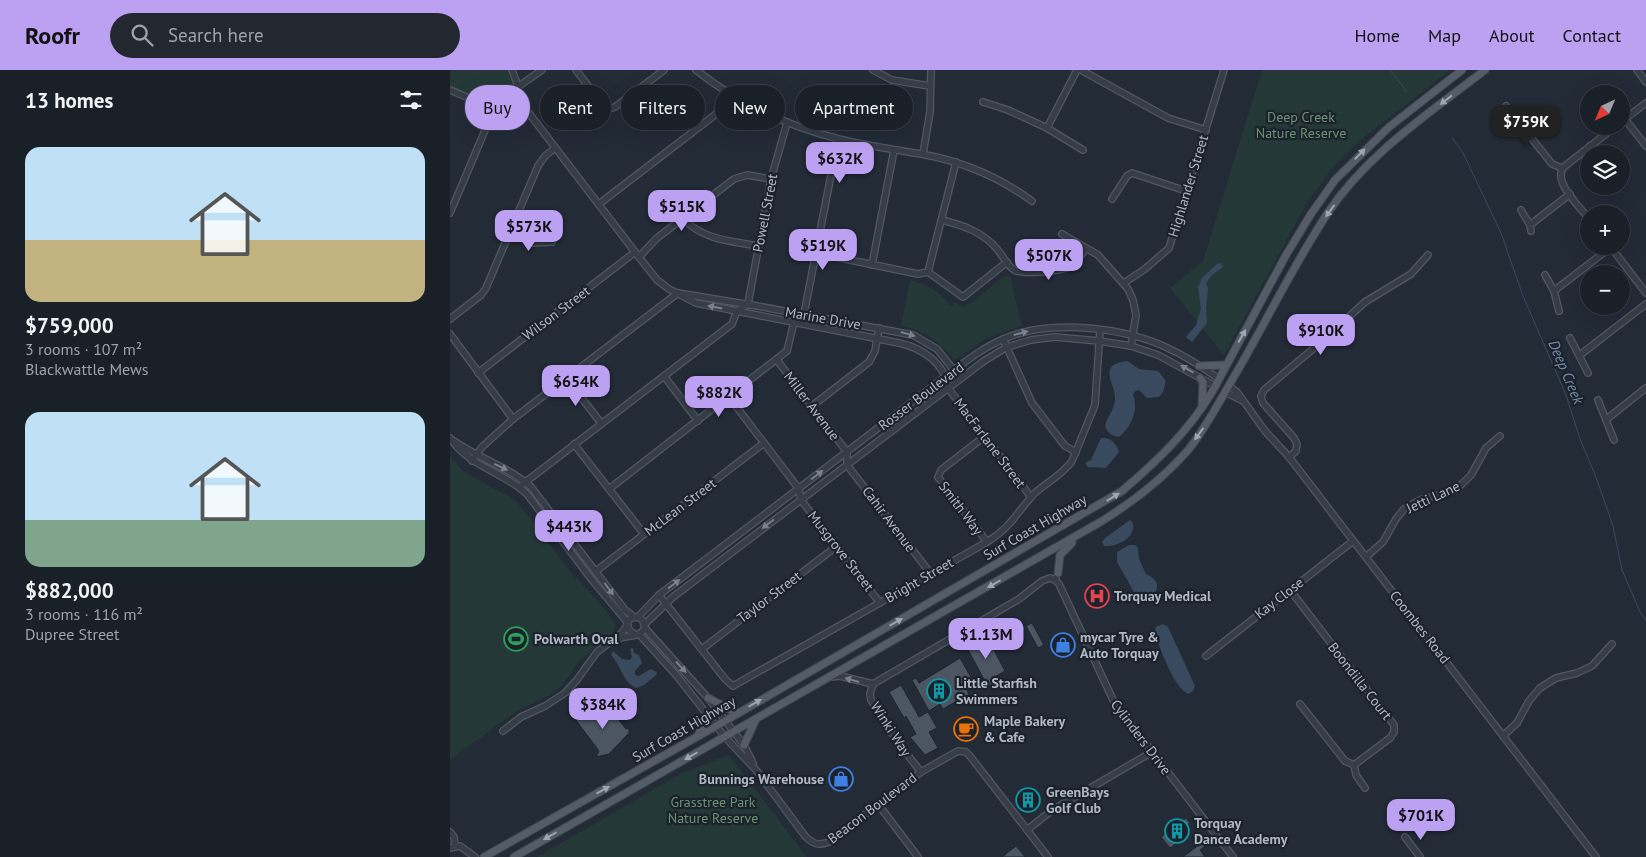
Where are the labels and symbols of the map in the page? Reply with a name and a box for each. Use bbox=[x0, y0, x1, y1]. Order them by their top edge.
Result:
north arrow bbox=[1580, 85, 1630, 135]
one-way arrow bbox=[1440, 94, 1453, 105]
pin: $759K bbox=[1491, 104, 1561, 147]
park label: Deep Creek Nature Reserve bbox=[1256, 108, 1346, 142]
street label: Highlander Street bbox=[1164, 132, 1212, 239]
pin: $632K bbox=[805, 142, 875, 184]
one-way arrow bbox=[1354, 148, 1366, 160]
street label: Powell Street bbox=[749, 172, 781, 254]
pin: $515K bbox=[647, 190, 717, 232]
one-way arrow bbox=[1324, 204, 1335, 217]
pin: $573K bbox=[494, 210, 564, 252]
pin: $519K bbox=[788, 228, 858, 271]
pin: $507K bbox=[1014, 238, 1084, 281]
street label: Wilson Street bbox=[519, 282, 594, 344]
one-way arrow bbox=[707, 303, 723, 311]
street label: Marine Drive bbox=[784, 303, 862, 333]
pin: $910K bbox=[1286, 314, 1356, 356]
one-way arrow bbox=[1014, 328, 1029, 336]
one-way arrow bbox=[1238, 329, 1246, 343]
one-way arrow bbox=[901, 331, 916, 339]
water label: Deep Creek bbox=[1544, 337, 1589, 408]
street label: Rosser Boulevard bbox=[875, 358, 967, 434]
pin: $654K bbox=[541, 364, 611, 407]
one-way arrow bbox=[1180, 365, 1193, 374]
street label: Miller Avenue bbox=[780, 368, 844, 444]
pin: $882K bbox=[684, 376, 754, 418]
street label: MacFarlane Street bbox=[950, 394, 1030, 492]
one-way arrow bbox=[1194, 427, 1205, 440]
one-way arrow bbox=[494, 464, 508, 472]
one-way arrow bbox=[810, 470, 824, 480]
street label: McLean Street bbox=[641, 474, 720, 540]
street label: Smith Way bbox=[935, 477, 987, 539]
street label: Jetti Lane bbox=[1403, 477, 1463, 518]
street label: Cahir Avenue bbox=[858, 482, 920, 556]
street label: Surf Coast Highway bbox=[980, 490, 1090, 564]
one-way arrow bbox=[1106, 492, 1119, 502]
street label: Musgrove Street bbox=[804, 507, 878, 595]
pin: $443K bbox=[534, 510, 604, 552]
one-way arrow bbox=[762, 519, 775, 530]
street label: Bright Street bbox=[882, 553, 957, 607]
street label: Taylor Street bbox=[733, 567, 805, 627]
street label: Kay Close bbox=[1251, 573, 1307, 623]
one-way arrow bbox=[667, 578, 680, 589]
one-way arrow bbox=[987, 579, 1000, 588]
one-way arrow bbox=[604, 582, 615, 595]
hospital icon: Torquay Medical bbox=[1084, 583, 1110, 609]
place label: Torquay Medical bbox=[1114, 587, 1212, 605]
street label: Coombes Road bbox=[1386, 587, 1454, 667]
one-way arrow bbox=[889, 617, 903, 626]
pin: $1.13M bbox=[945, 618, 1027, 660]
sports icon: Polwarth Oval bbox=[503, 626, 529, 652]
place label: mycar Tyre & Auto Torquay bbox=[1080, 628, 1159, 662]
place label: Polwarth Oval bbox=[534, 630, 619, 648]
shop icon: mycar Tyre & Auto Torquay bbox=[1050, 632, 1076, 658]
street label: Boondilla Court bbox=[1324, 639, 1396, 724]
one-way arrow bbox=[675, 660, 687, 672]
place label: Little Starfish Swimmers bbox=[956, 674, 1037, 708]
one-way arrow bbox=[844, 675, 859, 683]
building icon: Little Starfish Swimmers bbox=[926, 678, 952, 704]
pin: $384K bbox=[568, 688, 638, 730]
street label: Surf Coast Highway bbox=[629, 692, 739, 766]
street label: Cylinders Drive bbox=[1107, 696, 1175, 778]
one-way arrow bbox=[749, 698, 762, 707]
street label: Winki Way bbox=[867, 698, 916, 760]
place label: Maple Bakery & Cafe bbox=[984, 712, 1065, 746]
cafe icon: Maple Bakery & Cafe bbox=[953, 716, 979, 742]
one-way arrow bbox=[684, 751, 698, 760]
shop icon: Bunnings Warehouse bbox=[828, 766, 854, 792]
street label: Beacon Boulevard bbox=[824, 769, 920, 847]
place label: Bunnings Warehouse bbox=[699, 770, 824, 788]
place label: GreenBays Golf Club bbox=[1046, 783, 1109, 817]
one-way arrow bbox=[595, 786, 610, 794]
building icon: GreenBays Golf Club bbox=[1015, 787, 1041, 813]
park label: Grasstree Park Nature Reserve bbox=[668, 793, 758, 827]
pin: $701K bbox=[1386, 798, 1456, 841]
place label: Torquay Dance Academy bbox=[1194, 814, 1288, 848]
building icon: Torquay Dance Academy bbox=[1164, 818, 1190, 844]
one-way arrow bbox=[543, 832, 557, 841]

